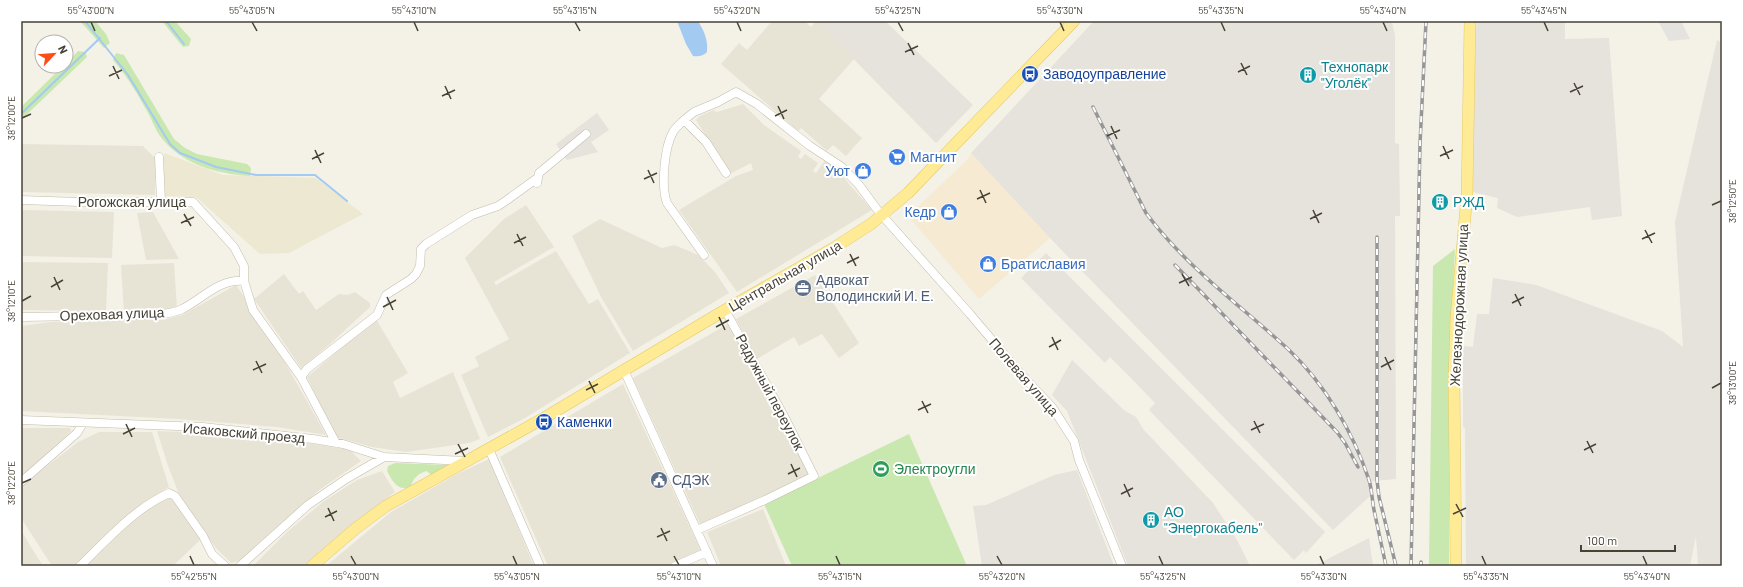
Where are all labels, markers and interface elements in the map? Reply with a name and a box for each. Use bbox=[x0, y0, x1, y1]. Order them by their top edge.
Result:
text: 55°43'00"N bbox=[68, 4, 114, 16]
text: 55°43'05"N bbox=[229, 4, 275, 16]
text: 55°43'10"N bbox=[392, 4, 436, 16]
text: 55°43'15"N bbox=[553, 4, 597, 16]
text: 55°43'20"N bbox=[714, 4, 760, 16]
text: 55°43'25"N bbox=[875, 4, 921, 16]
text: 55°43'30"N bbox=[1037, 4, 1083, 16]
text: 55°43'35"N bbox=[1198, 4, 1244, 16]
text: 55°43'40"N bbox=[1360, 4, 1406, 16]
text: 55°43'45"N bbox=[1521, 4, 1567, 16]
north arrow bbox=[34, 34, 74, 74]
text: N bbox=[56, 43, 71, 56]
place label: Технопарк "Уголёк" bbox=[1321, 58, 1389, 91]
bus stop icon: Заводоуправление bbox=[1020, 64, 1040, 84]
place label: Заводоуправление bbox=[1043, 65, 1167, 82]
building icon: Технопарк "Уголёк" bbox=[1298, 65, 1318, 85]
text: 38°12'00"E bbox=[5, 96, 17, 140]
supermarket icon: Магнит bbox=[887, 147, 907, 167]
place label: Магнит bbox=[910, 148, 957, 165]
shop icon: Уют bbox=[853, 161, 873, 181]
place label: Уют bbox=[825, 162, 851, 179]
text: 38°12'50"E bbox=[1726, 179, 1738, 223]
building icon: РЖД bbox=[1430, 192, 1450, 212]
street label: Рогожская улица bbox=[78, 193, 186, 210]
place label: РЖД bbox=[1453, 193, 1485, 210]
shop icon: Кедр bbox=[939, 202, 959, 222]
place label: Кедр bbox=[904, 203, 936, 220]
street label: Железнодорожная улица bbox=[1446, 223, 1471, 387]
street label: Центральная улица bbox=[725, 236, 844, 315]
shop icon: Братиславия bbox=[978, 254, 998, 274]
place label: Братиславия bbox=[1001, 255, 1085, 272]
place label: Адвокат Володинский И. Е. bbox=[816, 271, 934, 304]
office icon: Адвокат Володинский И. Е. bbox=[793, 278, 813, 298]
text: 38°12'10"E bbox=[5, 280, 17, 322]
street label: Ореховая улица bbox=[59, 303, 165, 324]
street label: Радужный переулок bbox=[733, 331, 809, 454]
street label: Полевая улица bbox=[986, 334, 1063, 419]
text: 38°13'00"E bbox=[1726, 361, 1738, 405]
bus stop icon: Каменки bbox=[534, 412, 554, 432]
place label: Каменки bbox=[557, 413, 612, 430]
street label: Исаковский проезд bbox=[182, 419, 306, 446]
sports icon: Электроугли bbox=[871, 459, 891, 479]
place label: Электроугли bbox=[894, 460, 975, 477]
text: 38°12'20"E bbox=[5, 461, 17, 505]
public building icon: СДЭК bbox=[649, 470, 669, 490]
place label: СДЭК bbox=[672, 471, 710, 488]
place label: АО "Энергокабель" bbox=[1164, 503, 1262, 536]
building icon: АО "Энергокабель" bbox=[1141, 510, 1161, 530]
scale bar bbox=[1581, 527, 1675, 553]
text: 100 m bbox=[1587, 533, 1617, 547]
text: 55°42'55"N bbox=[171, 570, 217, 582]
text: 55°43'00"N bbox=[333, 570, 379, 582]
text: 55°43'05"N bbox=[494, 570, 540, 582]
text: 55°43'10"N bbox=[657, 570, 701, 582]
text: 55°43'15"N bbox=[818, 570, 862, 582]
text: 55°43'20"N bbox=[979, 570, 1025, 582]
text: 55°43'25"N bbox=[1140, 570, 1186, 582]
text: 55°43'30"N bbox=[1301, 570, 1347, 582]
text: 55°43'35"N bbox=[1463, 570, 1509, 582]
text: 55°43'40"N bbox=[1624, 570, 1670, 582]

